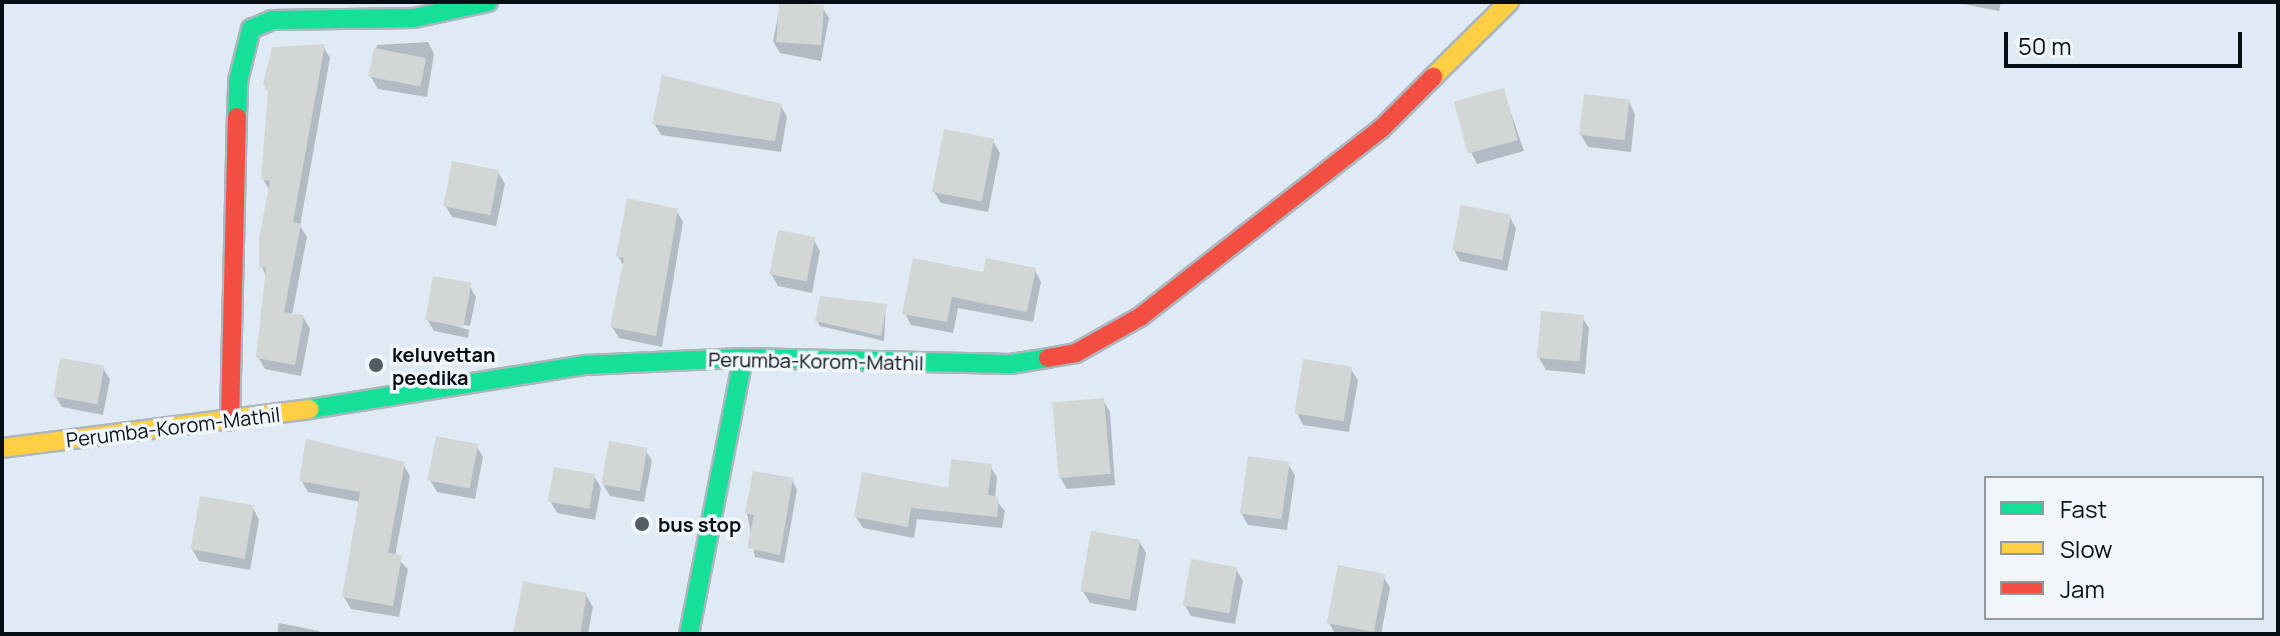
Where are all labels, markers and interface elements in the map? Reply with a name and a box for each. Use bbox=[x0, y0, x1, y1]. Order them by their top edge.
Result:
scale bar bbox=[2008, 16, 2246, 66]
text: 50 m bbox=[2018, 29, 2072, 62]
place label: keluvettan peedika bbox=[392, 342, 496, 389]
street label: Perumba-Korom-Mathil bbox=[708, 347, 924, 375]
marker: keluvettan peedika bbox=[367, 356, 385, 374]
street label: Perumba-Korom-Mathil bbox=[65, 402, 281, 452]
legend bbox=[1984, 476, 2264, 620]
text: Fast bbox=[2060, 492, 2107, 525]
place label: bus stop bbox=[658, 512, 741, 536]
marker: bus stop bbox=[633, 515, 651, 533]
text: Slow bbox=[2060, 532, 2113, 565]
text: Jam bbox=[2060, 572, 2105, 605]

